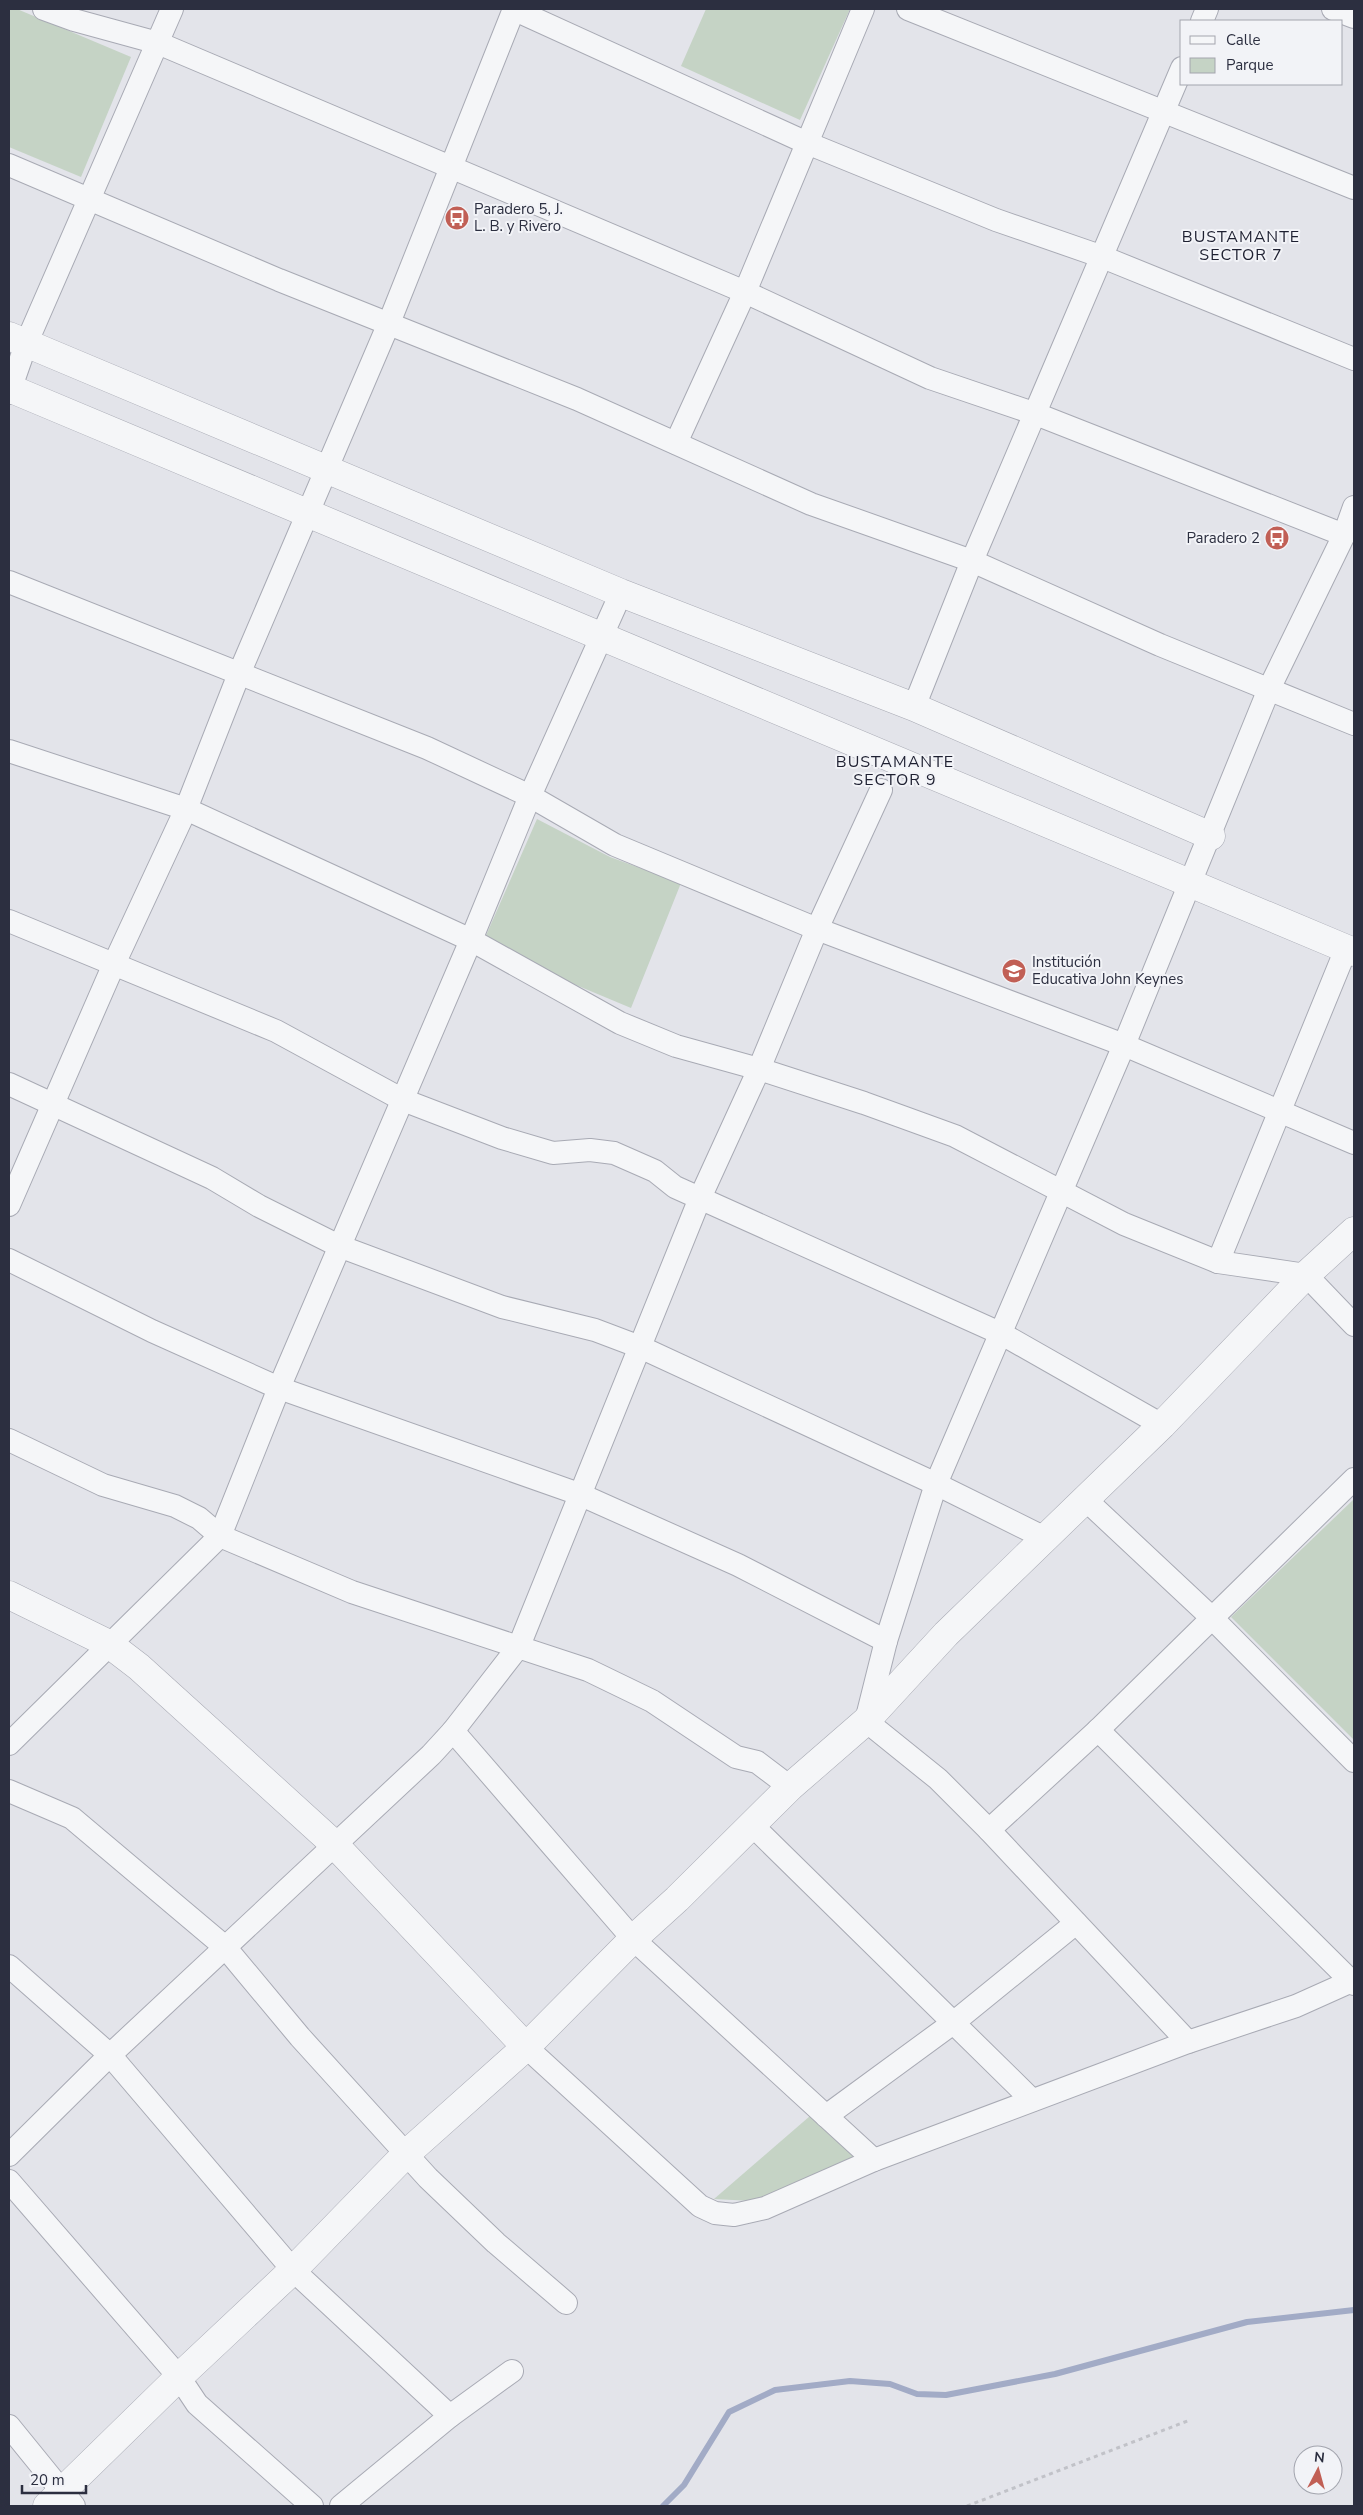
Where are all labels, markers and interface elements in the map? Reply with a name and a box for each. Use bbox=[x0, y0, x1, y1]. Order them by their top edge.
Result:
legend bbox=[1180, 20, 1343, 85]
text: Calle bbox=[1226, 30, 1261, 50]
text: Parque bbox=[1226, 55, 1274, 75]
place label: Paradero 5, J. L. B. y Rivero bbox=[474, 199, 563, 236]
bus stop icon: Paradero 5, J. L. B. y Rivero bbox=[444, 205, 470, 231]
district label: BUSTAMANTE SECTOR 7 bbox=[1182, 226, 1300, 266]
bus stop icon: Paradero 2 bbox=[1264, 525, 1290, 551]
place label: Paradero 2 bbox=[1186, 528, 1260, 548]
district label: BUSTAMANTE SECTOR 9 bbox=[836, 751, 954, 791]
place label: Institución Educativa John Keynes bbox=[1032, 952, 1183, 989]
school or university icon: Institución Educativa John Keynes bbox=[1001, 958, 1027, 984]
north arrow bbox=[1293, 2445, 1343, 2495]
text: N bbox=[1313, 2448, 1326, 2468]
scale bar bbox=[22, 2462, 86, 2494]
text: 20 m bbox=[30, 2470, 65, 2490]

